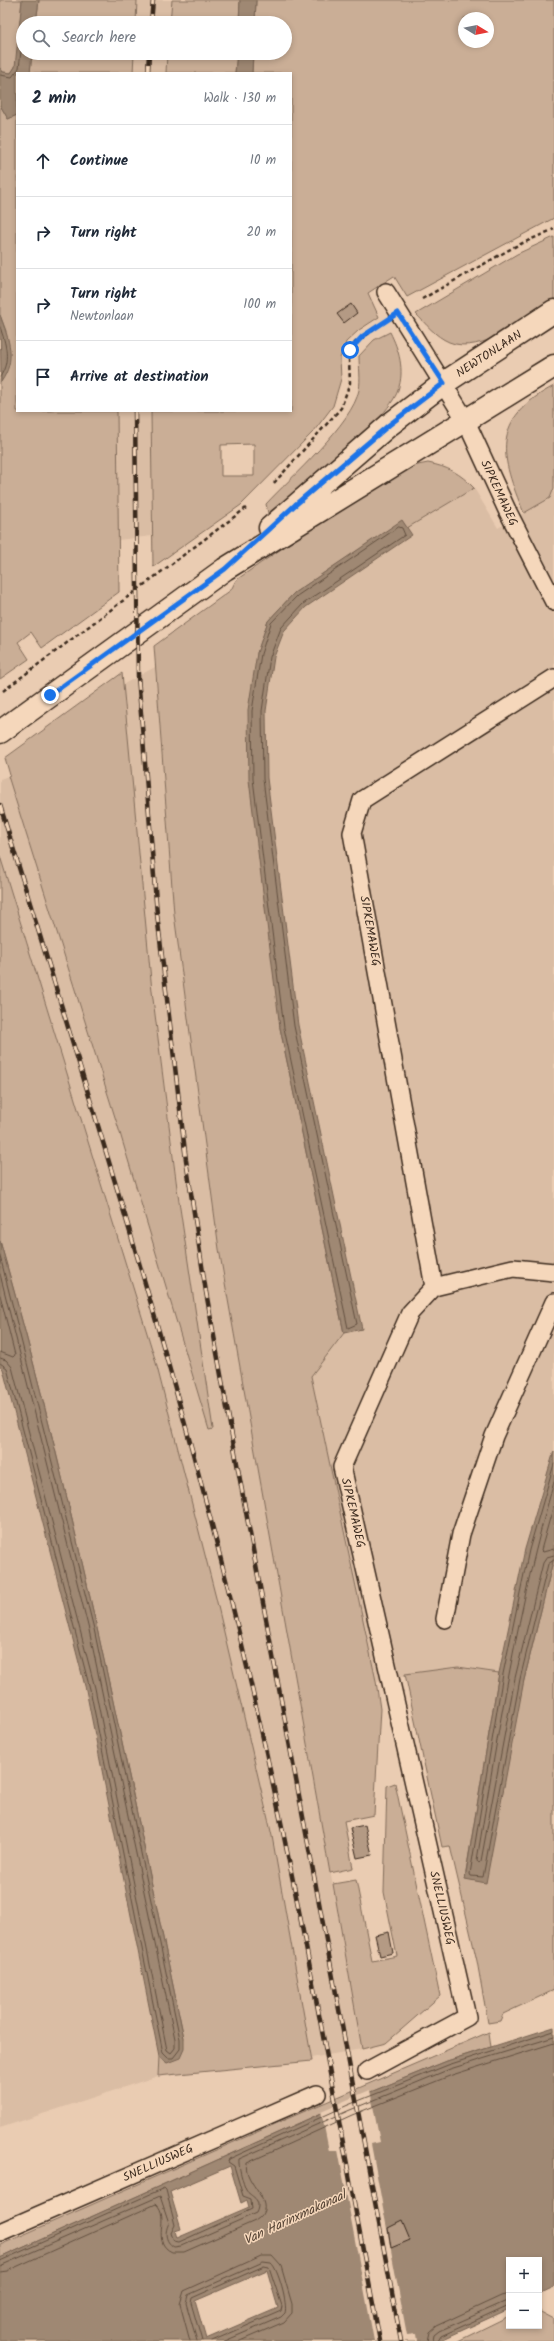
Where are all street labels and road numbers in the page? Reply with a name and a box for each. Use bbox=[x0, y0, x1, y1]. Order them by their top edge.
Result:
street label: NEWTONLAAN bbox=[452, 325, 526, 383]
street label: SIPKEMAWEG bbox=[475, 457, 523, 529]
street label: SIPKEMAWEG bbox=[354, 894, 386, 968]
street label: SIPKEMAWEG bbox=[336, 1476, 370, 1550]
street label: SNELLIUSWEG bbox=[424, 1869, 460, 1947]
street label: SNELLIUSWEG bbox=[120, 2139, 196, 2187]

